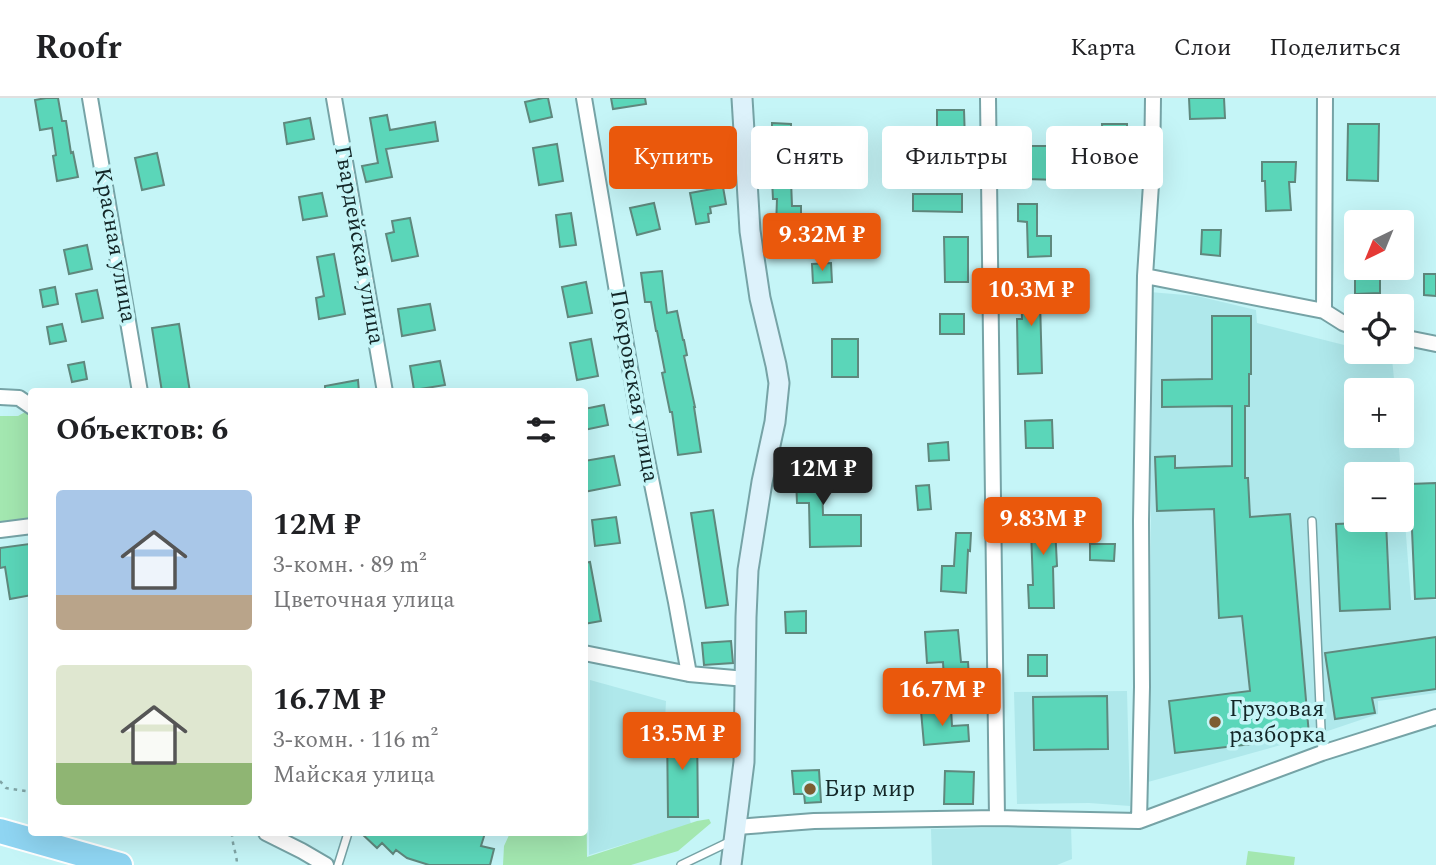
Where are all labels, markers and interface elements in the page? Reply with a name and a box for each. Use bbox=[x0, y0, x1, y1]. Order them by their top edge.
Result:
text: Roofr bbox=[35, 23, 121, 73]
text: Карта bbox=[1070, 30, 1136, 66]
text: Слои bbox=[1174, 30, 1231, 66]
text: Поделиться bbox=[1269, 30, 1401, 66]
chip: Купить bbox=[609, 126, 737, 189]
chip: Снять bbox=[751, 126, 868, 189]
chip: Фильтры bbox=[882, 126, 1032, 189]
chip: Новое bbox=[1046, 126, 1163, 189]
street label: Гвардейская улица bbox=[324, 143, 394, 347]
street label: Красная улица bbox=[84, 165, 146, 325]
north arrow bbox=[1344, 210, 1414, 280]
map controls bbox=[1344, 210, 1414, 532]
pin: 9.32M ₽ bbox=[757, 214, 887, 273]
text: 9.32M ₽ bbox=[779, 218, 865, 253]
pin: 10.3M ₽ bbox=[966, 268, 1096, 328]
text: 10.3M ₽ bbox=[988, 273, 1074, 308]
street label: Покровская улица bbox=[600, 287, 668, 485]
button: locate bbox=[1344, 294, 1414, 364]
button: + bbox=[1344, 378, 1414, 448]
text: Объектов: 6 bbox=[56, 407, 228, 453]
icon: filters bbox=[522, 411, 560, 449]
pin: 12M ₽ bbox=[774, 448, 872, 507]
text: 12M ₽ bbox=[789, 452, 857, 487]
button: − bbox=[1344, 462, 1414, 532]
pin: 9.83M ₽ bbox=[978, 498, 1108, 557]
text: 12M ₽ bbox=[273, 502, 361, 548]
text: 9.83M ₽ bbox=[1000, 502, 1086, 537]
icon: home bbox=[112, 518, 196, 602]
text: 3-комн. · 89 m² bbox=[273, 548, 427, 583]
text: Цветочная улица bbox=[273, 583, 455, 618]
pin: 16.7M ₽ bbox=[877, 668, 1007, 728]
text: 16.7M ₽ bbox=[899, 673, 985, 708]
text: 16.7M ₽ bbox=[273, 677, 386, 723]
place label: Грузовая разборка bbox=[1229, 692, 1326, 753]
icon: home bbox=[112, 693, 196, 777]
pin: 13.5M ₽ bbox=[617, 712, 747, 772]
marker: Грузовая разборка bbox=[1207, 714, 1223, 730]
text: 13.5M ₽ bbox=[639, 717, 725, 752]
text: 3-комн. · 116 m² bbox=[273, 723, 438, 758]
text: Майская улица bbox=[273, 758, 435, 793]
place label: Бир мир bbox=[824, 772, 915, 807]
marker: Бир мир bbox=[802, 781, 818, 797]

